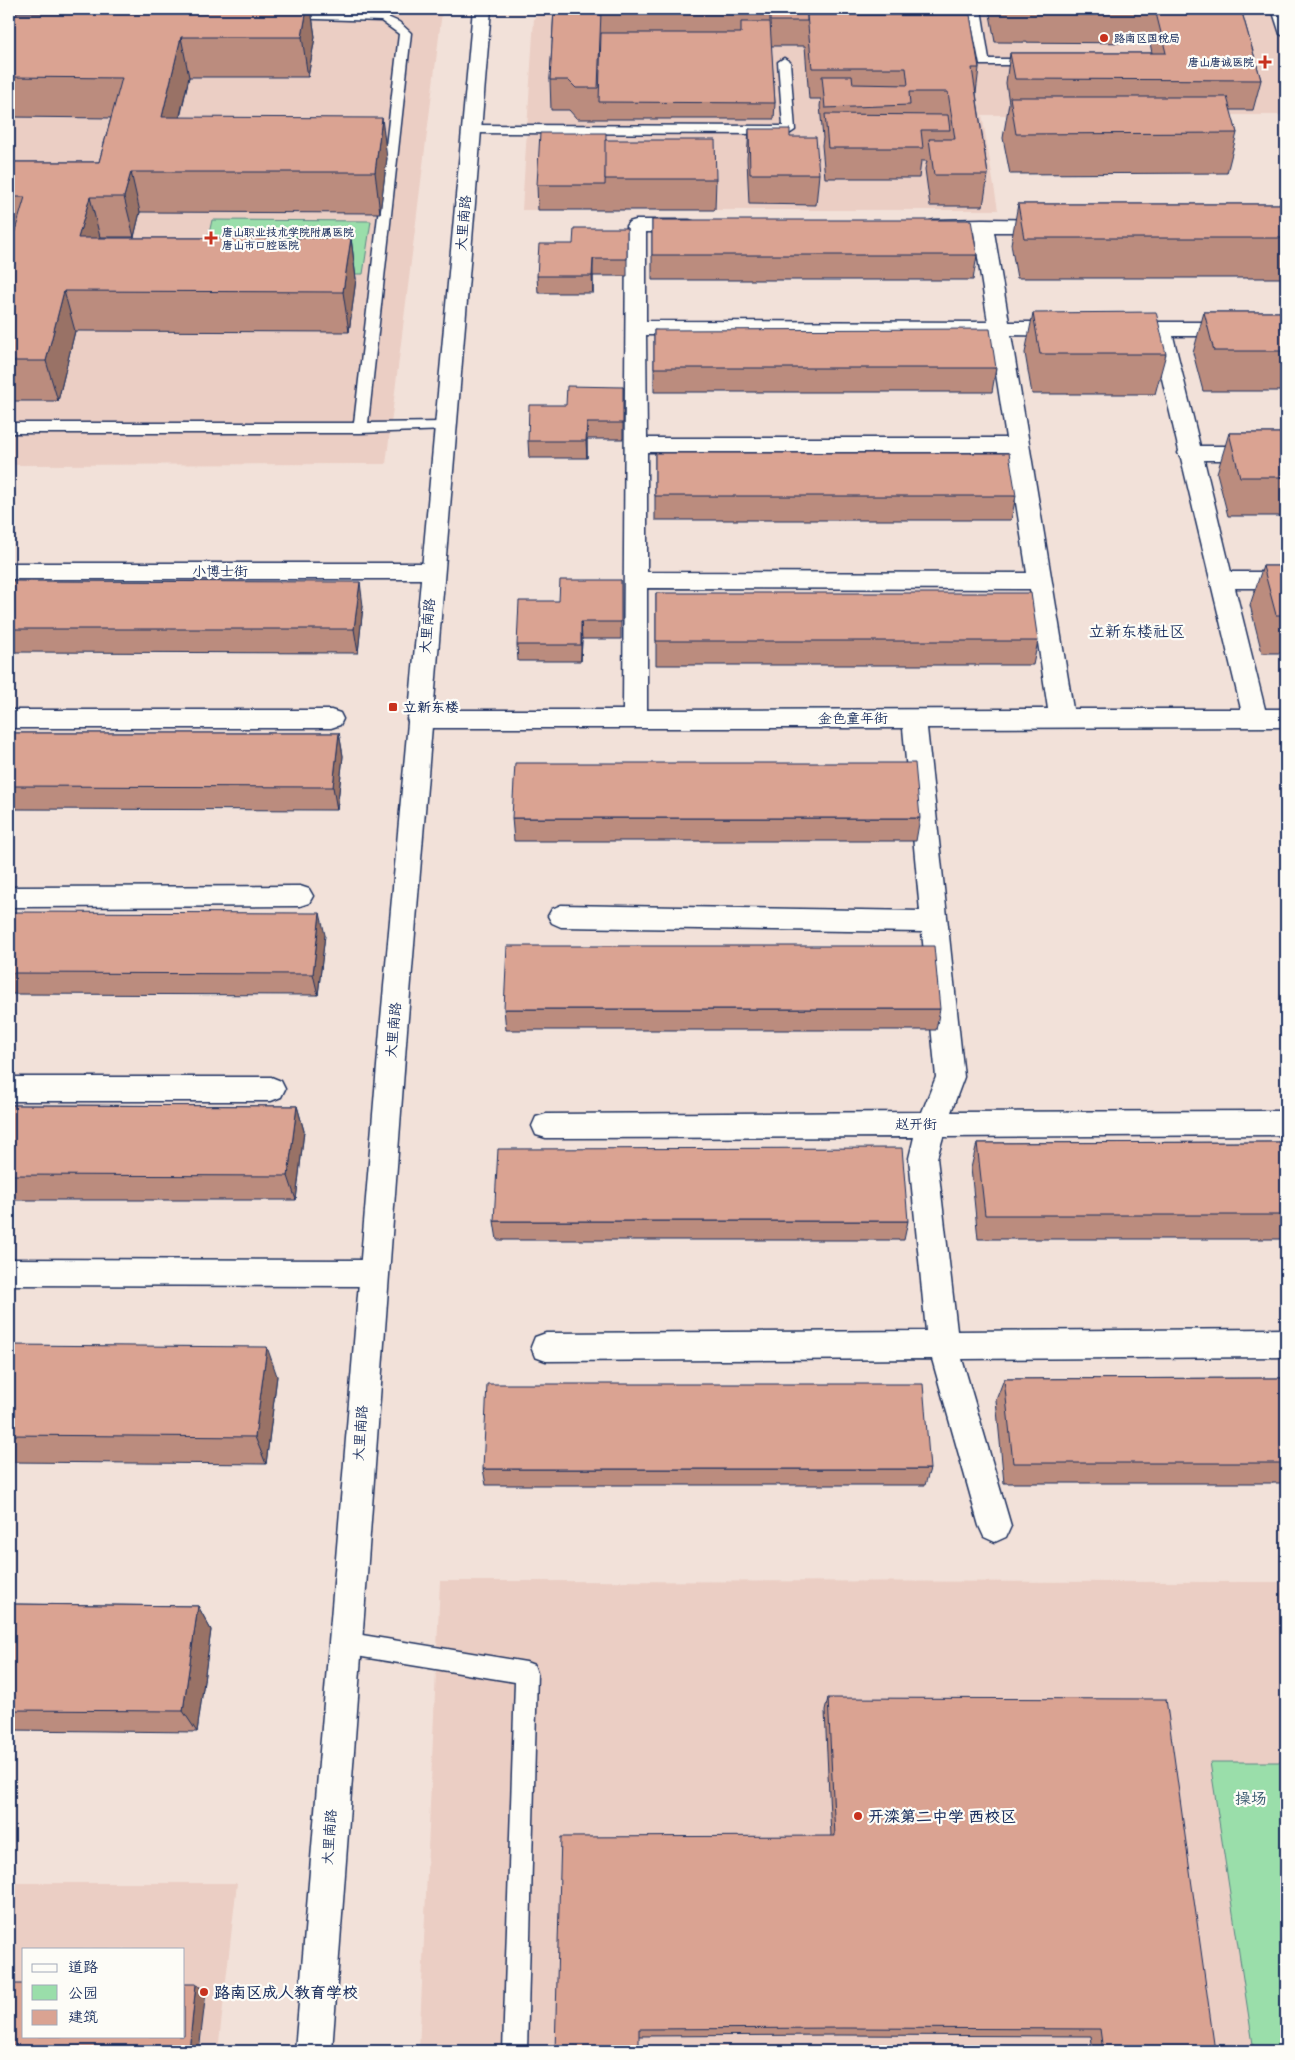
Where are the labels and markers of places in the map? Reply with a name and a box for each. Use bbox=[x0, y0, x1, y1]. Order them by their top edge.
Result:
marker: 路南区国税局 bbox=[1098, 32, 1110, 44]
place label: 路南区国税局 bbox=[1114, 32, 1180, 45]
marker: 唐山唐诚医院 bbox=[1258, 55, 1272, 69]
place label: 唐山唐诚医院 bbox=[1188, 56, 1254, 69]
place label: 唐山职业技术学院附属医院 唐山市口腔医院 bbox=[222, 226, 354, 252]
marker: 唐山职业技术学院附属医院 唐山市口腔医院 bbox=[204, 231, 218, 245]
place label: 立新东楼 bbox=[403, 699, 459, 716]
marker: 立新东楼 bbox=[387, 701, 399, 713]
place label: 开滦第二中学 西校区 bbox=[868, 1808, 1016, 1827]
marker: 开滦第二中学 西校区 bbox=[852, 1810, 864, 1822]
place label: 路南区成人教育学校 bbox=[214, 1984, 358, 2003]
marker: 路南区成人教育学校 bbox=[198, 1986, 210, 1998]

